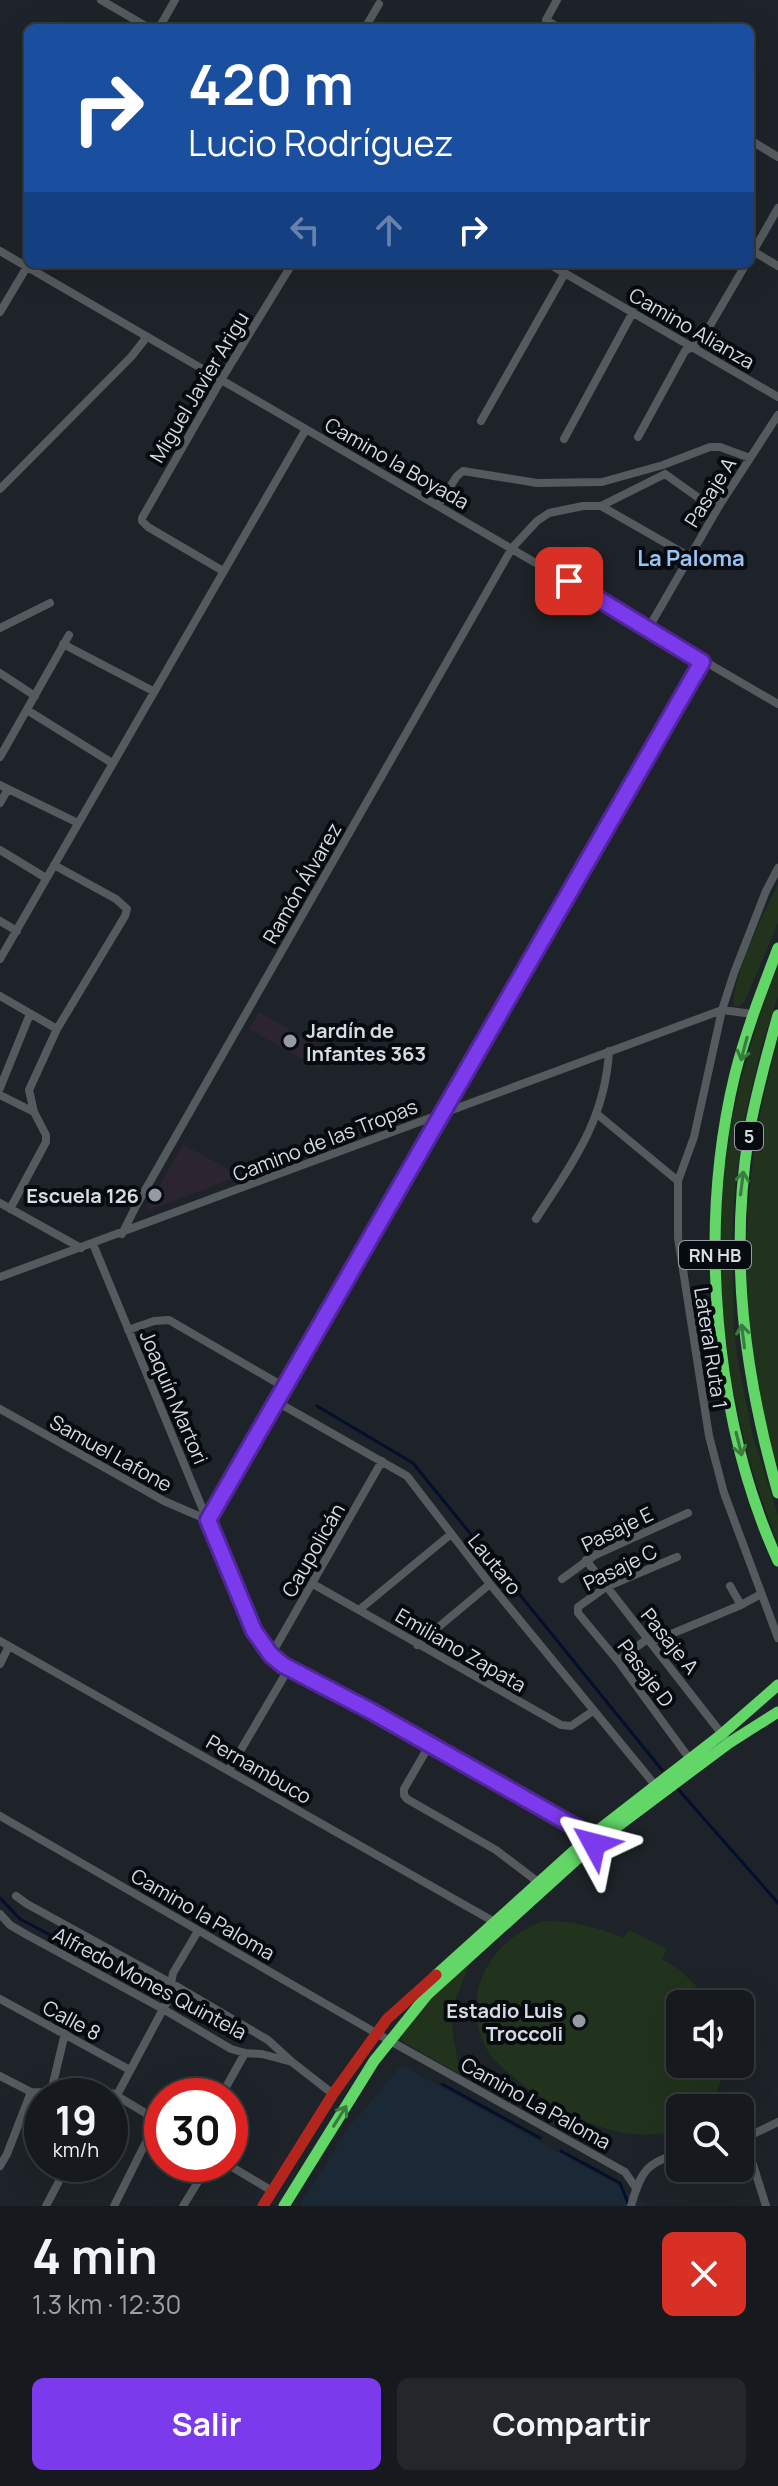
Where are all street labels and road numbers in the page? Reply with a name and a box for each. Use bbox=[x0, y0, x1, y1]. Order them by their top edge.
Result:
street label: Camino Alianza bbox=[624, 281, 760, 375]
street label: Miguel Javier Arigu bbox=[143, 307, 255, 467]
street label: Camino la Boyada bbox=[320, 411, 474, 515]
street label: Pasaje A bbox=[678, 452, 742, 532]
street label: Ramón Álvarez bbox=[256, 818, 348, 948]
street label: Camino de las Tropas bbox=[229, 1092, 421, 1188]
road number: 5 bbox=[735, 1122, 763, 1150]
road number: RN HB bbox=[679, 1241, 751, 1269]
street label: Lateral Ruta 1 bbox=[688, 1285, 734, 1411]
street label: Joaquín Martori bbox=[134, 1326, 214, 1468]
street label: Samuel Lafone bbox=[45, 1408, 177, 1498]
street label: Caupolicán bbox=[275, 1498, 351, 1602]
street label: Pasaje E bbox=[577, 1500, 657, 1558]
street label: Lautaro bbox=[462, 1528, 528, 1600]
street label: Pasaje C bbox=[578, 1537, 662, 1597]
street label: Emiliano Zapata bbox=[391, 1602, 531, 1698]
street label: Pasaje A bbox=[635, 1602, 705, 1680]
street label: Pasaje D bbox=[612, 1634, 680, 1712]
street label: Pernambuco bbox=[202, 1728, 317, 1810]
street label: Camino la Paloma bbox=[126, 1862, 280, 1966]
street label: Alfredo Mones Quintela bbox=[49, 1921, 251, 2045]
street label: Calle 8 bbox=[38, 1994, 106, 2046]
street label: Camino La Paloma bbox=[456, 2051, 616, 2155]

